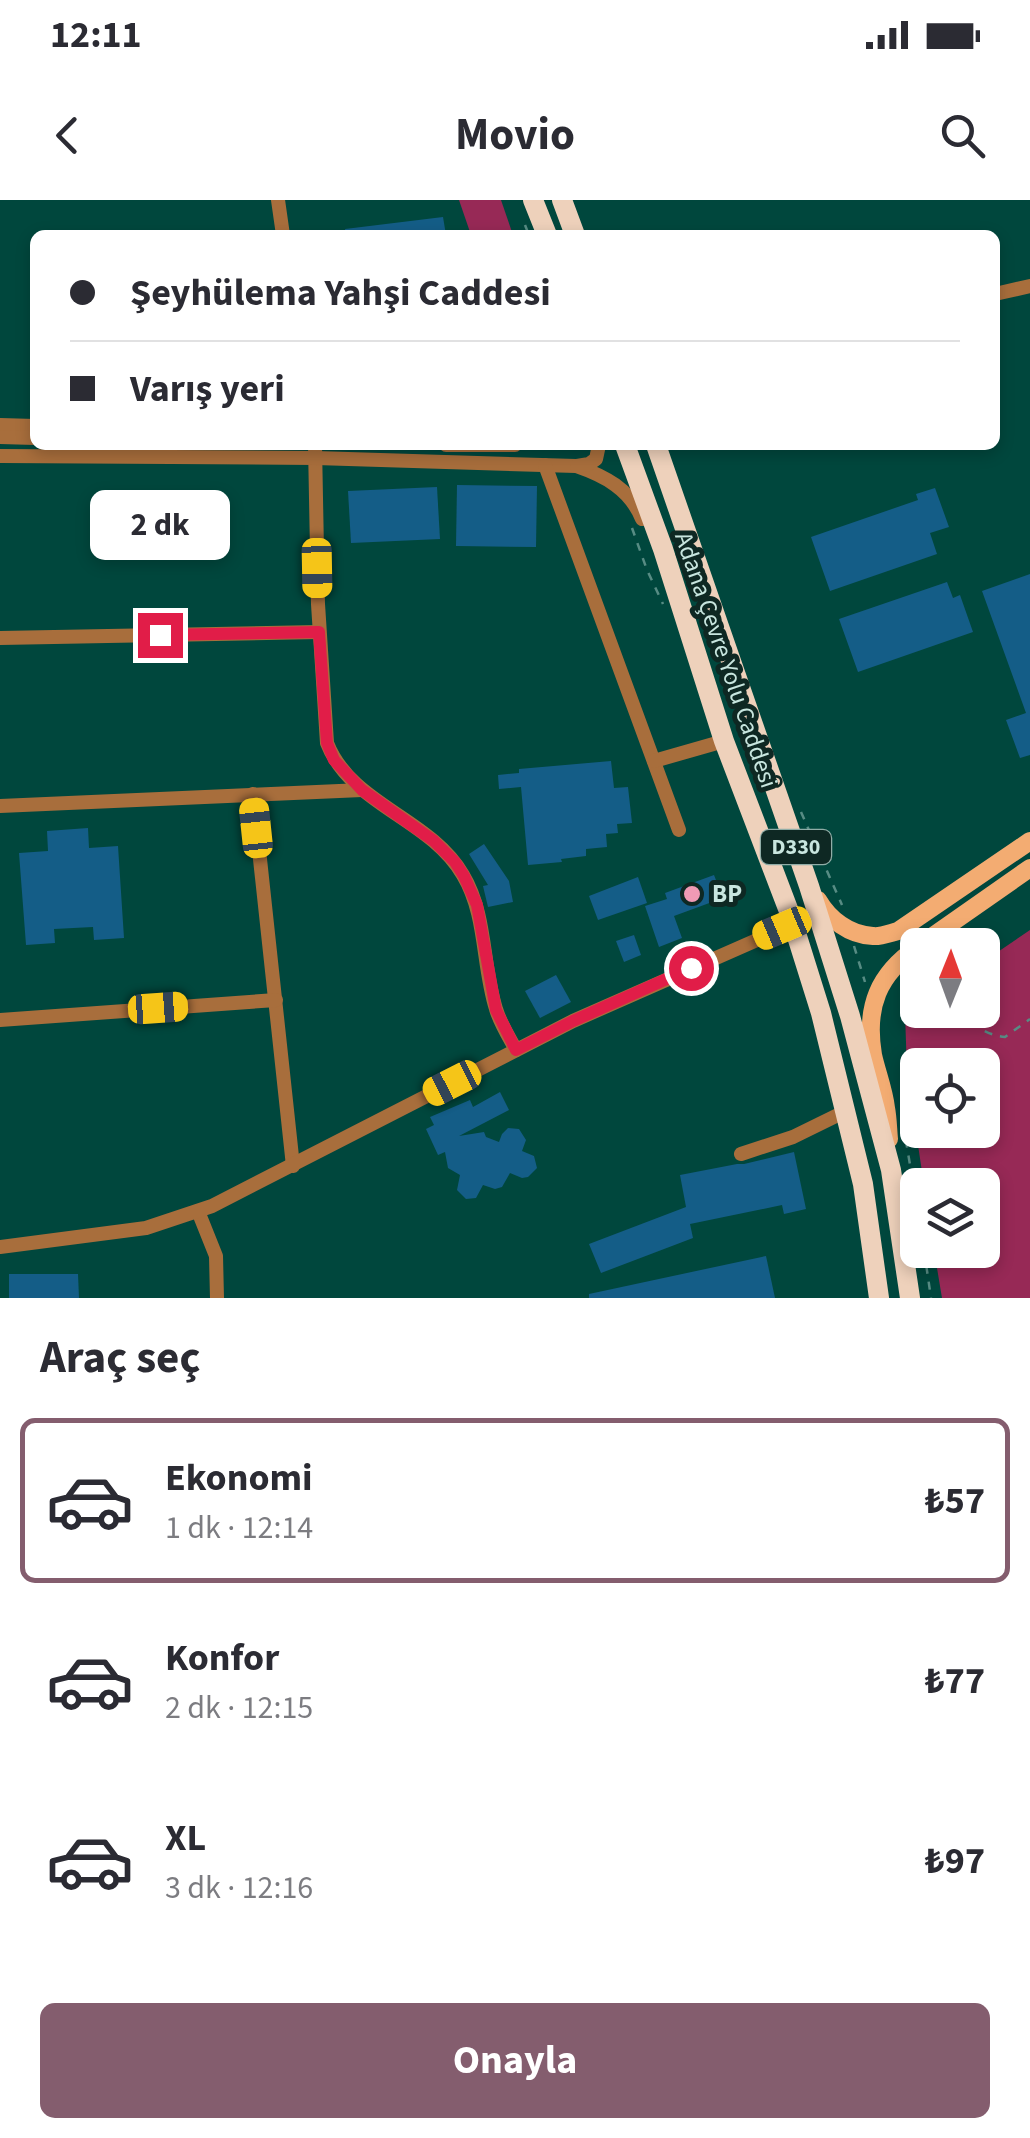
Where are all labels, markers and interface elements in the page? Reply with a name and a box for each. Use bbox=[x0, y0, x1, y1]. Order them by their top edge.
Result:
text: 12:11 bbox=[50, 8, 142, 62]
text: Movio bbox=[455, 103, 575, 167]
icon: back bbox=[40, 108, 95, 163]
icon: search bbox=[935, 108, 990, 163]
text: Şeyhülema Yahşi Caddesi bbox=[130, 266, 551, 320]
text: Varış yeri bbox=[130, 362, 285, 416]
callout: 2 dk bbox=[90, 490, 230, 560]
text: 2 dk bbox=[130, 502, 190, 548]
street label: Adana Çevre Yolu Caddesi bbox=[665, 527, 787, 793]
car bbox=[301, 538, 333, 598]
route end bbox=[138, 613, 183, 658]
car bbox=[238, 797, 274, 859]
road number: D330 bbox=[761, 830, 831, 864]
place label: BP bbox=[712, 876, 742, 912]
marker: BP bbox=[681, 883, 703, 905]
car bbox=[749, 902, 815, 954]
north arrow bbox=[900, 928, 1000, 1028]
map controls bbox=[900, 928, 1000, 1268]
route start bbox=[669, 946, 714, 991]
car bbox=[127, 991, 189, 1025]
button: locate bbox=[900, 1048, 1000, 1148]
car bbox=[418, 1056, 486, 1110]
button: layers bbox=[900, 1168, 1000, 1268]
text: Araç seç bbox=[40, 1326, 200, 1390]
text: Ekonomi bbox=[165, 1451, 313, 1505]
icon: car bbox=[45, 1456, 135, 1546]
text: ₺57 bbox=[925, 1474, 985, 1528]
text: 1 dk · 12:14 bbox=[165, 1505, 313, 1551]
text: Konfor bbox=[165, 1631, 279, 1685]
icon: car bbox=[45, 1636, 135, 1726]
text: ₺77 bbox=[925, 1654, 985, 1708]
text: 2 dk · 12:15 bbox=[165, 1685, 313, 1731]
text: XL bbox=[165, 1811, 206, 1865]
icon: car bbox=[45, 1816, 135, 1906]
text: ₺97 bbox=[925, 1834, 985, 1888]
text: 3 dk · 12:16 bbox=[165, 1865, 313, 1911]
button: Onayla bbox=[40, 2003, 990, 2118]

